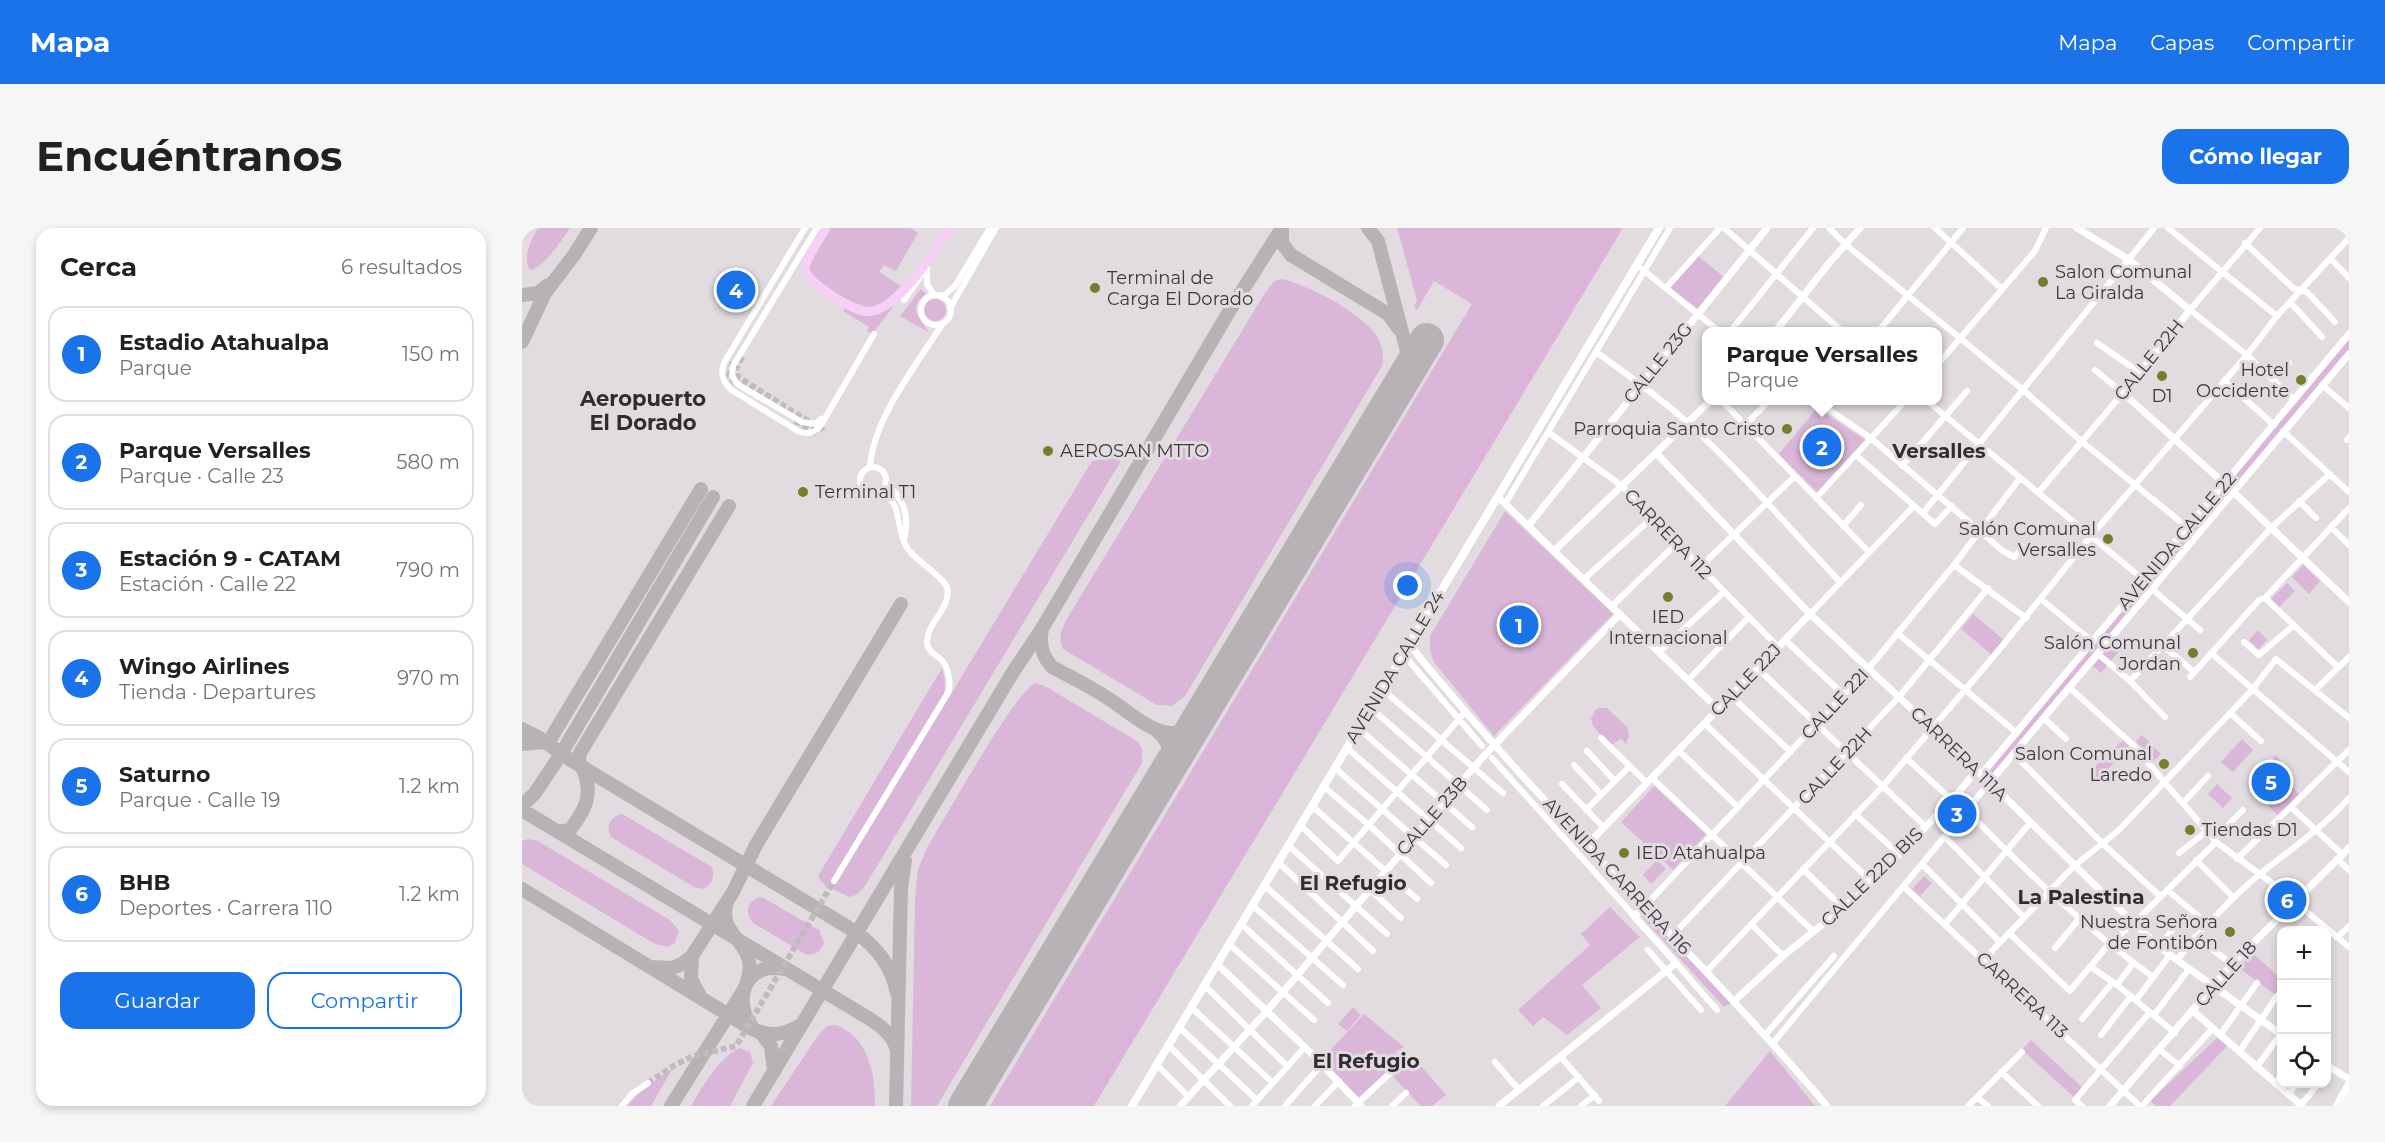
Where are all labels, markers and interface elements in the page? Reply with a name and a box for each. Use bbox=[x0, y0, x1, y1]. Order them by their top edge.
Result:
text: Mapa bbox=[30, 25, 110, 59]
text: Mapa bbox=[2058, 30, 2117, 55]
text: Capas bbox=[2150, 30, 2214, 55]
text: Compartir bbox=[2247, 30, 2355, 55]
button: Cómo llegar bbox=[2162, 129, 2349, 184]
text: Encuéntranos bbox=[36, 130, 342, 182]
text: Cerca bbox=[60, 251, 137, 283]
text: 6 resultados bbox=[341, 255, 462, 279]
place label: Salon Comunal La Giralda bbox=[2055, 261, 2192, 304]
place label: Terminal de Carga El Dorado bbox=[1107, 267, 1253, 310]
pin: 4 bbox=[716, 268, 756, 312]
marker: Salon Comunal La Giralda bbox=[2036, 275, 2050, 289]
marker: Terminal de Carga El Dorado bbox=[1088, 281, 1102, 295]
street label: CALLE 22H bbox=[2109, 315, 2189, 405]
street label: CALLE 23G bbox=[1619, 318, 1697, 408]
popup bbox=[1702, 327, 1942, 405]
text: Estadio Atahualpa bbox=[119, 329, 329, 356]
text: Parque Versalles bbox=[1726, 341, 1918, 368]
text: 1 bbox=[78, 342, 85, 366]
text: 150 m bbox=[402, 342, 460, 366]
text: Parque bbox=[119, 356, 192, 380]
place label: Hotel Occidente bbox=[2196, 359, 2289, 402]
text: Parque bbox=[1726, 368, 1799, 392]
marker: D1 bbox=[2155, 369, 2169, 383]
marker: Hotel Occidente bbox=[2294, 373, 2308, 387]
place label: D1 bbox=[2151, 385, 2173, 407]
district label: Aeropuerto El Dorado bbox=[579, 386, 706, 435]
place label: Parroquia Santo Cristo bbox=[1573, 418, 1775, 440]
marker: Parroquia Santo Cristo bbox=[1780, 422, 1794, 436]
pin: 2 bbox=[1802, 424, 1842, 470]
text: Parque Versalles bbox=[119, 437, 311, 464]
district label: Versalles bbox=[1891, 439, 1986, 463]
place label: AEROSAN MTTO bbox=[1060, 440, 1209, 462]
marker: AEROSAN MTTO bbox=[1041, 444, 1055, 458]
text: 2 bbox=[76, 450, 87, 474]
text: 580 m bbox=[396, 450, 460, 474]
text: Parque · Calle 23 bbox=[119, 464, 284, 488]
street label: AVENIDA CALLE 22 bbox=[2113, 468, 2241, 614]
place label: Terminal T1 bbox=[815, 481, 916, 503]
street label: CARRERA 112 bbox=[1619, 484, 1717, 584]
marker: Terminal T1 bbox=[796, 485, 810, 499]
place label: Salón Comunal Versalles bbox=[1959, 518, 2096, 561]
marker: Salón Comunal Versalles bbox=[2101, 532, 2115, 546]
text: Estación 9 - CATAM bbox=[119, 545, 341, 572]
text: 3 bbox=[76, 558, 87, 582]
text: 790 m bbox=[396, 558, 460, 582]
your location bbox=[1393, 571, 1422, 600]
text: Estación · Calle 22 bbox=[119, 572, 296, 596]
street label: AVENIDA CALLE 24 bbox=[1341, 587, 1449, 747]
marker: IED Internacional bbox=[1661, 590, 1675, 604]
pin: 1 bbox=[1500, 602, 1538, 648]
place label: IED Internacional bbox=[1608, 606, 1728, 649]
place label: Salón Comunal Jordan bbox=[2044, 632, 2181, 675]
street label: CALLE 22J bbox=[1706, 639, 1786, 721]
marker: Salón Comunal Jordan bbox=[2186, 646, 2200, 660]
text: Wingo Airlines bbox=[119, 653, 289, 680]
street label: CALLE 22I bbox=[1797, 664, 1873, 744]
text: 4 bbox=[75, 666, 88, 690]
text: 970 m bbox=[397, 666, 460, 690]
text: Tienda · Departures bbox=[119, 680, 316, 704]
street label: CARRERA 111A bbox=[1906, 702, 2012, 806]
street label: CALLE 22H bbox=[1793, 723, 1877, 809]
place label: Salon Comunal Laredo bbox=[2015, 743, 2152, 786]
marker: Salon Comunal Laredo bbox=[2157, 757, 2171, 771]
pin: 5 bbox=[2252, 760, 2290, 804]
text: Saturno bbox=[119, 761, 210, 788]
street label: CALLE 23B bbox=[1392, 772, 1472, 860]
text: 5 bbox=[76, 774, 87, 798]
text: 1.2 km bbox=[399, 774, 460, 798]
text: Parque · Calle 19 bbox=[119, 788, 281, 812]
pin: 3 bbox=[1938, 792, 1976, 836]
street label: AVENIDA CARRERA 116 bbox=[1538, 793, 1696, 959]
place label: Tiendas D1 bbox=[2202, 819, 2298, 841]
street label: CALLE 22D BIS bbox=[1816, 823, 1928, 931]
marker: Tiendas D1 bbox=[2183, 823, 2197, 837]
place label: IED Atahualpa bbox=[1636, 842, 1766, 864]
marker: IED Atahualpa bbox=[1617, 846, 1631, 860]
text: BHB bbox=[119, 869, 170, 896]
district label: El Refugio bbox=[1299, 871, 1407, 895]
pin: 6 bbox=[2268, 878, 2306, 922]
text: 6 bbox=[75, 882, 88, 906]
text: 1.2 km bbox=[399, 882, 460, 906]
district label: La Palestina bbox=[2018, 885, 2144, 909]
text: Deportes · Carrera 110 bbox=[119, 896, 333, 920]
place label: Nuestra Señora de Fontibón bbox=[2080, 911, 2218, 954]
marker: Nuestra Señora de Fontibón bbox=[2223, 925, 2237, 939]
map controls bbox=[2277, 926, 2331, 1088]
button: + bbox=[2277, 926, 2331, 980]
street label: CALLE 18 bbox=[2191, 936, 2261, 1012]
street label: CARRERA 113 bbox=[1972, 947, 2072, 1043]
button: Guardar bbox=[60, 972, 255, 1029]
button: Compartir bbox=[267, 972, 462, 1029]
button: − bbox=[2277, 980, 2331, 1034]
button: locate bbox=[2277, 1034, 2331, 1088]
district label: El Refugio bbox=[1312, 1049, 1420, 1073]

